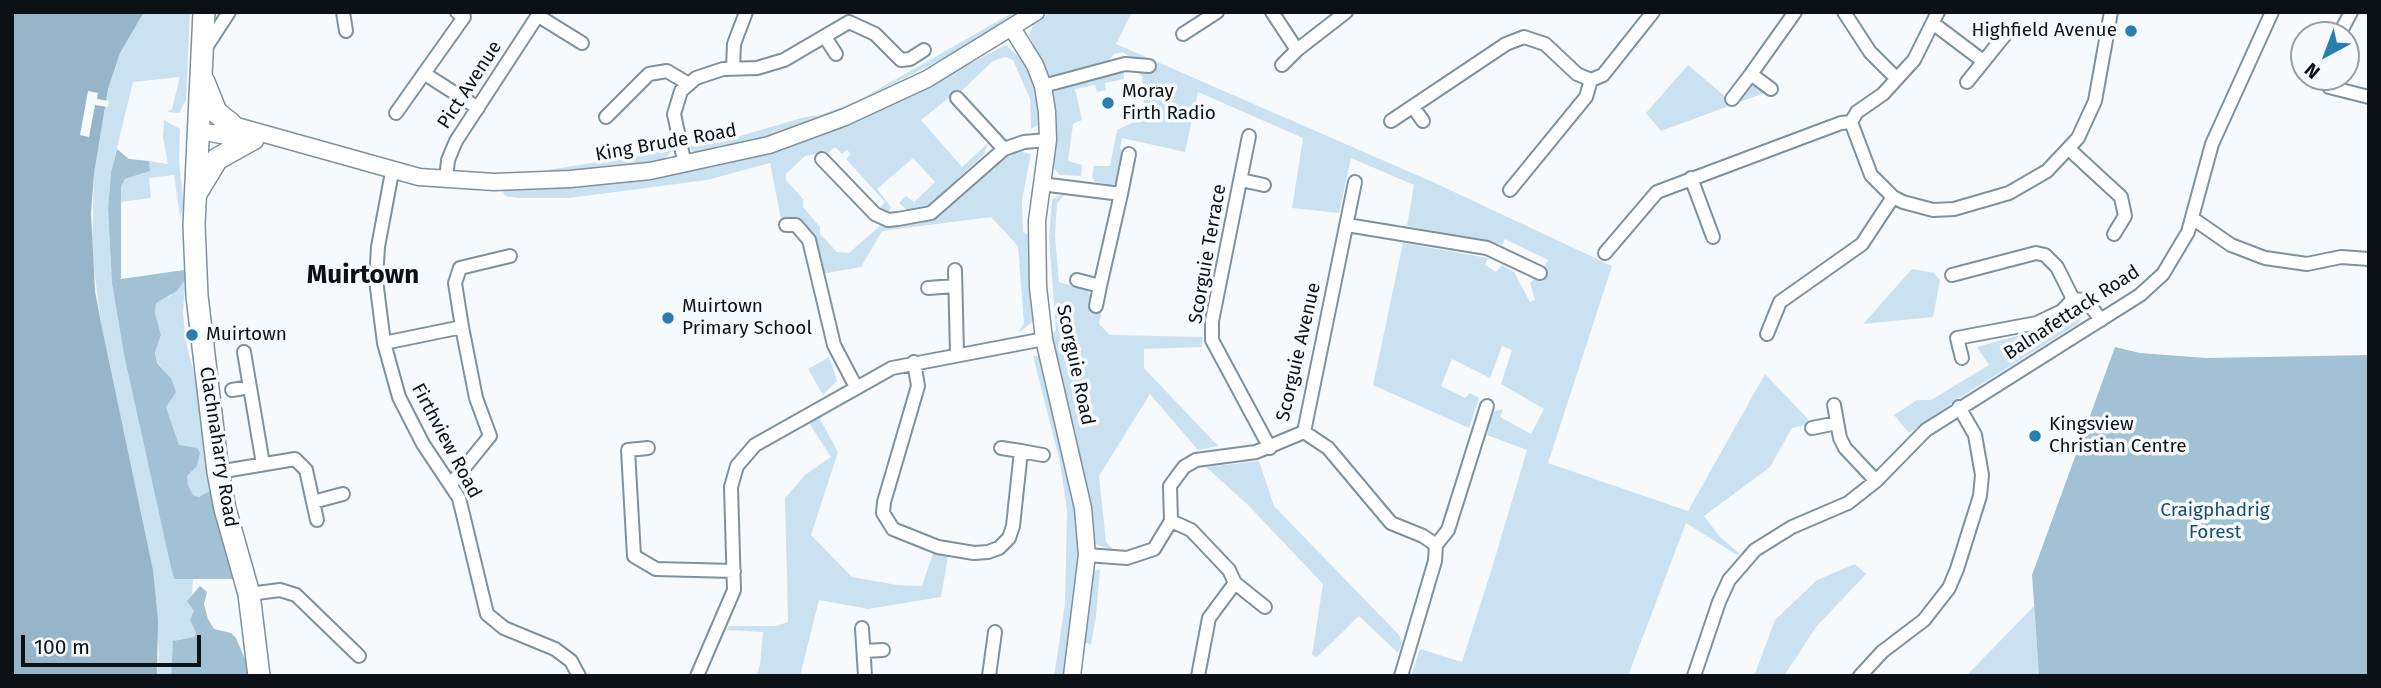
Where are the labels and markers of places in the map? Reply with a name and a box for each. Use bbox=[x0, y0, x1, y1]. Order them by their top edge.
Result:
place label: Highfield Avenue bbox=[1971, 20, 2117, 42]
marker: Highfield Avenue bbox=[2123, 23, 2139, 39]
place label: Moray Firth Radio bbox=[1122, 81, 1216, 125]
marker: Moray Firth Radio bbox=[1100, 95, 1116, 111]
place label: Muirtown Primary School bbox=[682, 296, 812, 340]
marker: Muirtown Primary School bbox=[660, 310, 676, 326]
place label: Muirtown bbox=[206, 324, 287, 346]
marker: Muirtown bbox=[184, 327, 200, 343]
place label: Kingsview Christian Centre bbox=[2049, 414, 2187, 458]
marker: Kingsview Christian Centre bbox=[2027, 428, 2043, 444]

